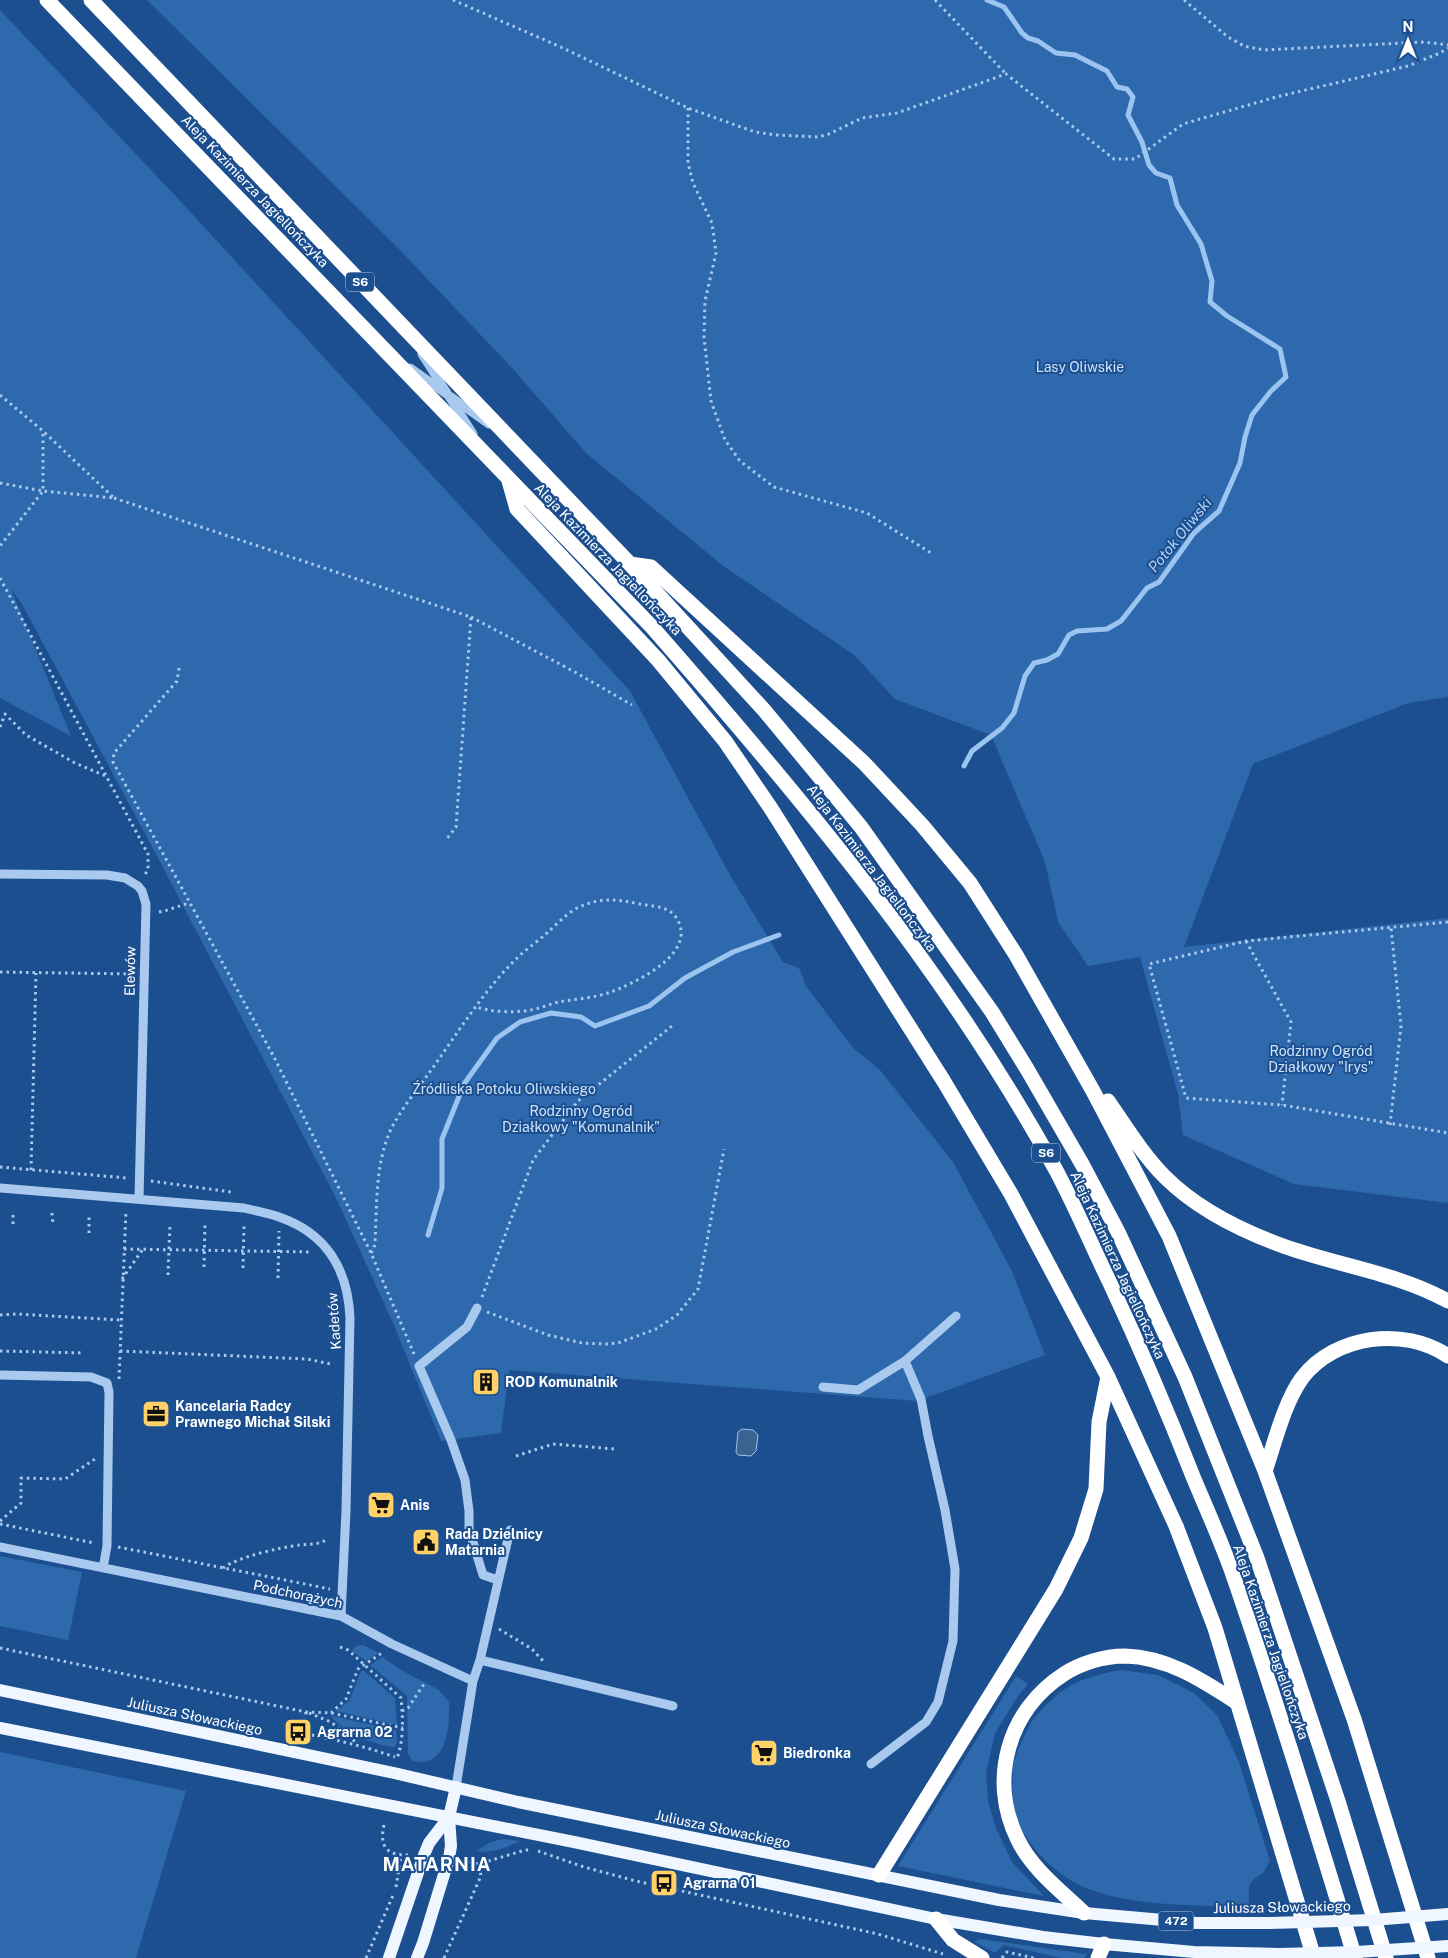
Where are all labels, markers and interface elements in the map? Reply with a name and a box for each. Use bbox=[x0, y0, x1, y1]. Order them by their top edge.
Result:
north arrow bbox=[1383, 15, 1433, 65]
text: N bbox=[1403, 19, 1413, 35]
street label: Aleja Kazimierza Jagiellończyka bbox=[178, 112, 332, 270]
road number: S6 bbox=[346, 272, 374, 292]
park label: Lasy Oliwskie bbox=[1036, 359, 1124, 375]
street label: Aleja Kazimierza Jagiellończyka bbox=[531, 480, 685, 638]
water label: Potok Oliwski bbox=[1144, 494, 1215, 575]
street label: Aleja Kazimierza Jagiellończyka bbox=[804, 781, 940, 955]
street label: Elewów bbox=[122, 946, 138, 996]
park label: Rodzinny Ogród Działkowy "Irys" bbox=[1268, 1043, 1374, 1075]
park label: Źródliska Potoku Oliwskiego bbox=[412, 1080, 596, 1097]
park label: Rodzinny Ogród Działkowy "Komunalnik" bbox=[502, 1103, 660, 1135]
road number: S6 bbox=[1032, 1144, 1060, 1162]
street label: Aleja Kazimierza Jagiellończyka bbox=[1067, 1169, 1169, 1361]
street label: Kadetów bbox=[324, 1292, 344, 1350]
building icon: ROD Komunalnik bbox=[471, 1367, 501, 1397]
place label: ROD Komunalnik bbox=[505, 1374, 618, 1390]
place label: Kancelaria Radcy Prawnego Michał Silski bbox=[175, 1398, 330, 1430]
office icon: Kancelaria Radcy Prawnego Michał Silski bbox=[141, 1399, 171, 1429]
supermarket icon: Anis bbox=[366, 1490, 396, 1520]
place label: Anis bbox=[400, 1497, 430, 1513]
place label: Rada Dzielnicy Matarnia bbox=[445, 1526, 543, 1558]
public building icon: Rada Dzielnicy Matarnia bbox=[411, 1527, 441, 1557]
street label: Aleja Kazimierza Jagiellończyka bbox=[1230, 1542, 1312, 1742]
street label: Podchorążych bbox=[252, 1577, 344, 1611]
street label: Juliusza Słowackiego bbox=[126, 1694, 264, 1738]
bus stop icon: Agrarna 02 bbox=[283, 1717, 313, 1747]
place label: Agrarna 02 bbox=[317, 1724, 392, 1740]
supermarket icon: Biedronka bbox=[749, 1738, 779, 1768]
place label: Biedronka bbox=[783, 1745, 851, 1761]
street label: Juliusza Słowackiego bbox=[654, 1807, 792, 1851]
district label: MATARNIA bbox=[382, 1853, 492, 1875]
bus stop icon: Agrarna 01 bbox=[649, 1868, 679, 1898]
place label: Agrarna 01 bbox=[683, 1875, 755, 1891]
street label: Juliusza Słowackiego bbox=[1213, 1898, 1351, 1916]
road number: 472 bbox=[1158, 1912, 1194, 1930]

